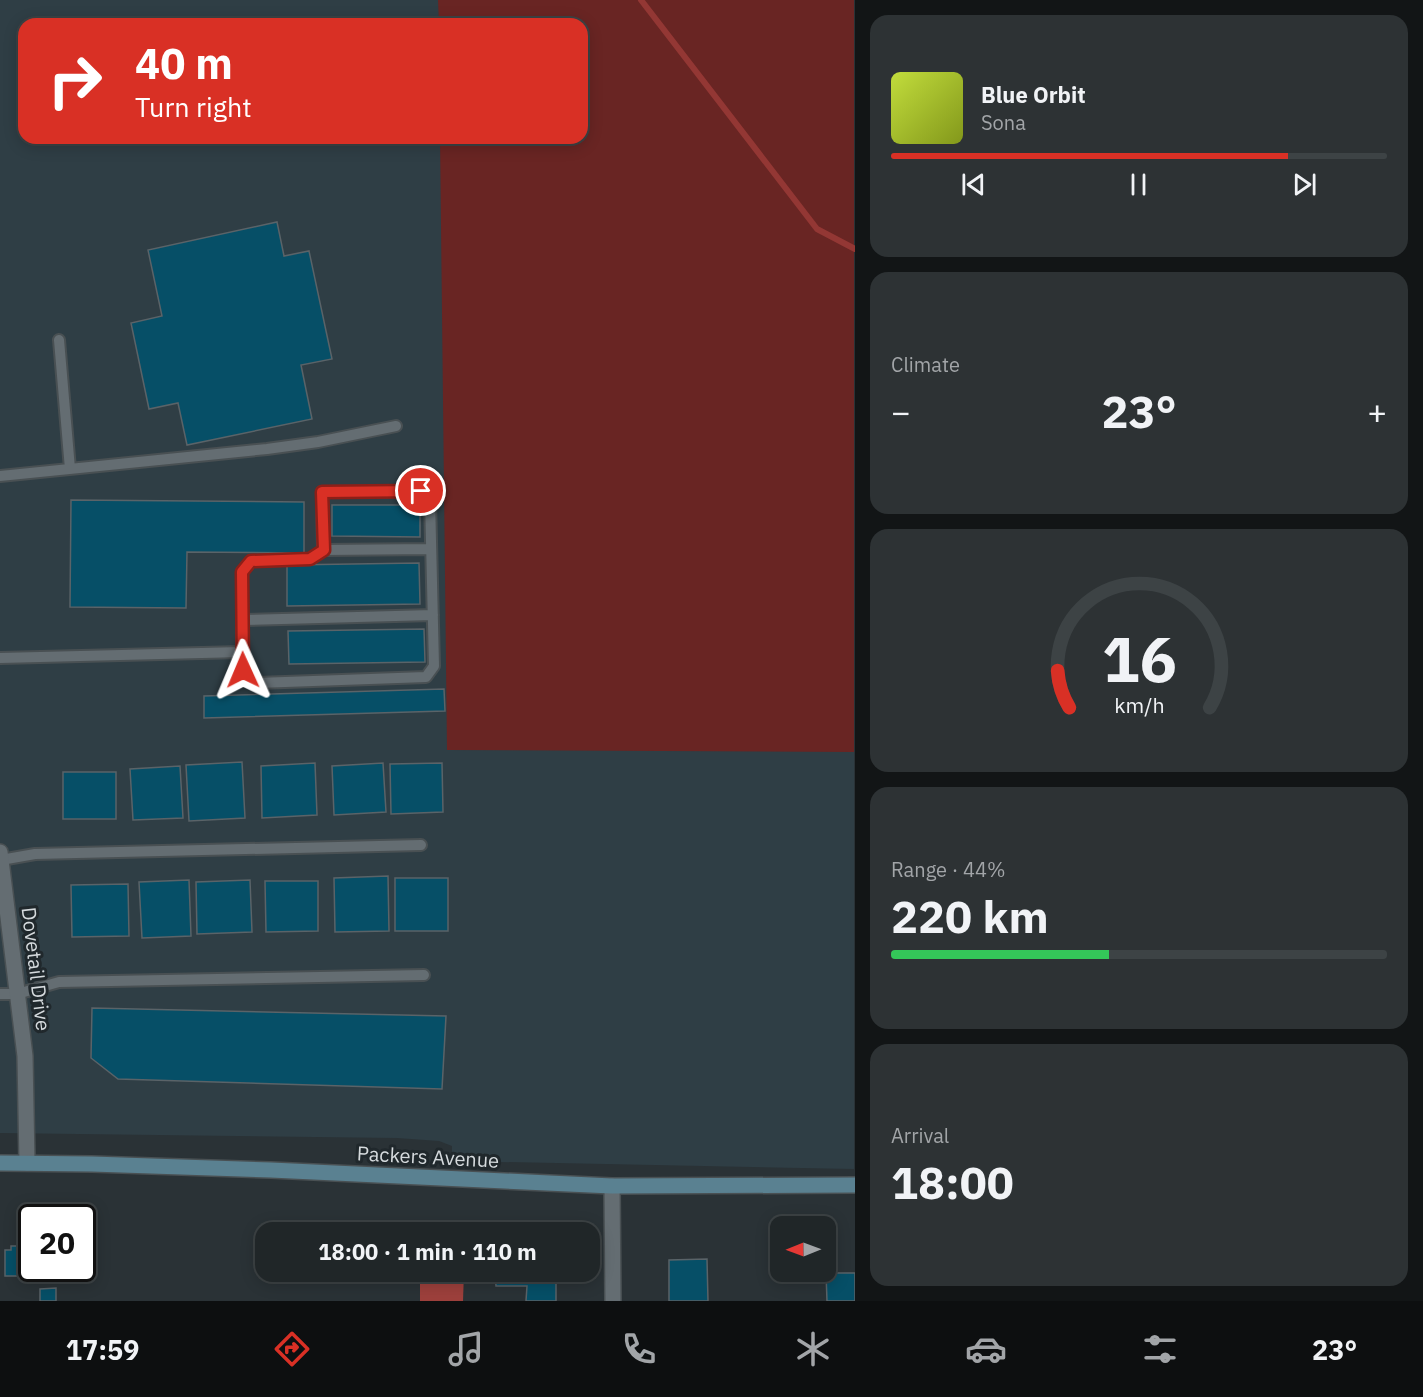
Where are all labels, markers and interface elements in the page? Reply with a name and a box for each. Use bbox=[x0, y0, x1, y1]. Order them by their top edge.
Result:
text: 40 m bbox=[135, 36, 233, 91]
icon: right bbox=[36, 42, 114, 120]
text: Blue Orbit bbox=[981, 80, 1086, 109]
text: Turn right bbox=[135, 89, 252, 124]
text: Sona bbox=[981, 109, 1026, 136]
icon: previous bbox=[957, 168, 990, 201]
icon: pause bbox=[1122, 168, 1155, 201]
icon: next bbox=[1288, 168, 1321, 201]
text: Climate bbox=[891, 351, 960, 378]
text: 23° bbox=[1101, 382, 1177, 440]
text: − bbox=[891, 390, 911, 433]
text: + bbox=[1367, 390, 1387, 433]
pin bbox=[395, 465, 446, 516]
icon: arrive bbox=[404, 474, 437, 507]
text: 16 bbox=[1102, 618, 1176, 699]
position arrow bbox=[211, 638, 275, 702]
text: km/h bbox=[1114, 691, 1164, 719]
text: Range · 44% bbox=[891, 856, 1006, 883]
text: 220 km bbox=[891, 887, 1049, 945]
street label: Dovetail Drive bbox=[16, 906, 57, 1032]
text: Arrival bbox=[891, 1122, 949, 1149]
street label: Packers Avenue bbox=[356, 1139, 500, 1174]
text: 18:00 bbox=[891, 1153, 1014, 1211]
speed limit sign: 20 bbox=[18, 1204, 96, 1282]
north arrow bbox=[770, 1216, 836, 1282]
map controls bbox=[770, 1216, 836, 1282]
text: 18:00 · 1 min · 110 m bbox=[318, 1237, 537, 1266]
icon: directions bbox=[271, 1328, 313, 1370]
icon: music bbox=[445, 1328, 487, 1370]
icon: phone bbox=[618, 1328, 660, 1370]
icon: climate bbox=[792, 1328, 834, 1370]
icon: car bbox=[965, 1328, 1007, 1370]
icon: filters bbox=[1139, 1328, 1181, 1370]
text: 17:59 bbox=[66, 1332, 139, 1367]
text: 23° bbox=[1312, 1332, 1357, 1367]

